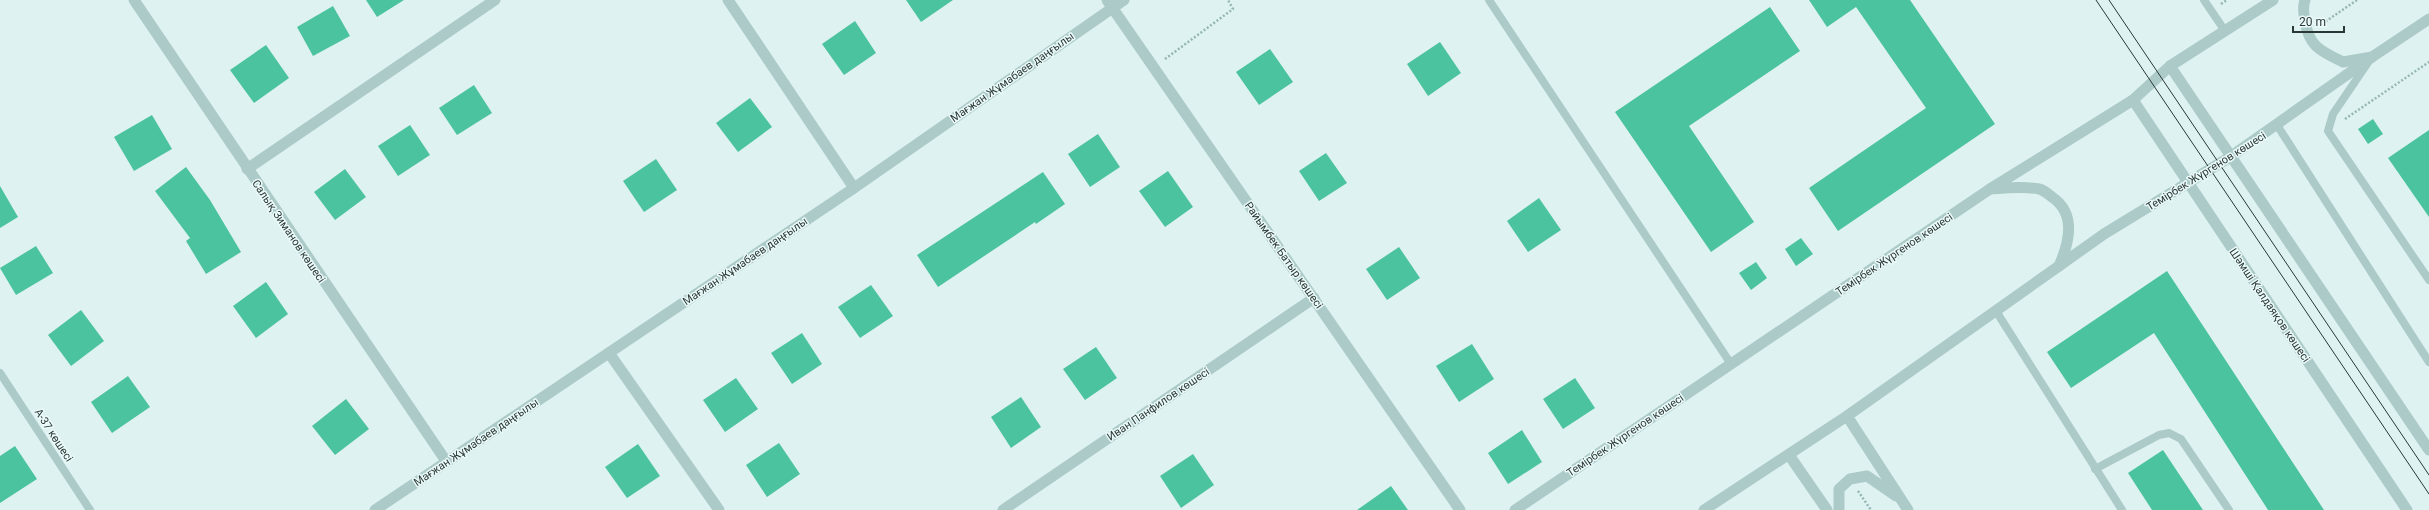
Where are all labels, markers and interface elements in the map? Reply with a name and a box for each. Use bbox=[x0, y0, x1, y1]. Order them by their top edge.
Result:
scale bar bbox=[2293, 8, 2344, 34]
text: 20 m bbox=[2299, 15, 2326, 29]
street label: Мағжан Жұмабаев даңғылы bbox=[948, 30, 1076, 125]
street label: Темірбек Жүргенов көшесі bbox=[2144, 129, 2268, 214]
street label: Салық Зиманов көшесі bbox=[249, 177, 328, 285]
street label: Райымбек Батыр көшесі bbox=[1242, 199, 1325, 311]
street label: Темірбек Жүргенов көшесі bbox=[1833, 210, 1955, 298]
street label: Мағжан Жұмабаев даңғылы bbox=[680, 215, 810, 308]
street label: Шәмші Қалдаяқов көшесі bbox=[2227, 246, 2313, 365]
street label: Иван Панфилов көшесі bbox=[1105, 365, 1212, 444]
street label: Темірбек Жүргенов көшесі bbox=[1564, 391, 1686, 479]
street label: Мағжан Жұмабаев даңғылы bbox=[411, 396, 541, 489]
street label: А-37 көшесі bbox=[32, 406, 76, 464]

